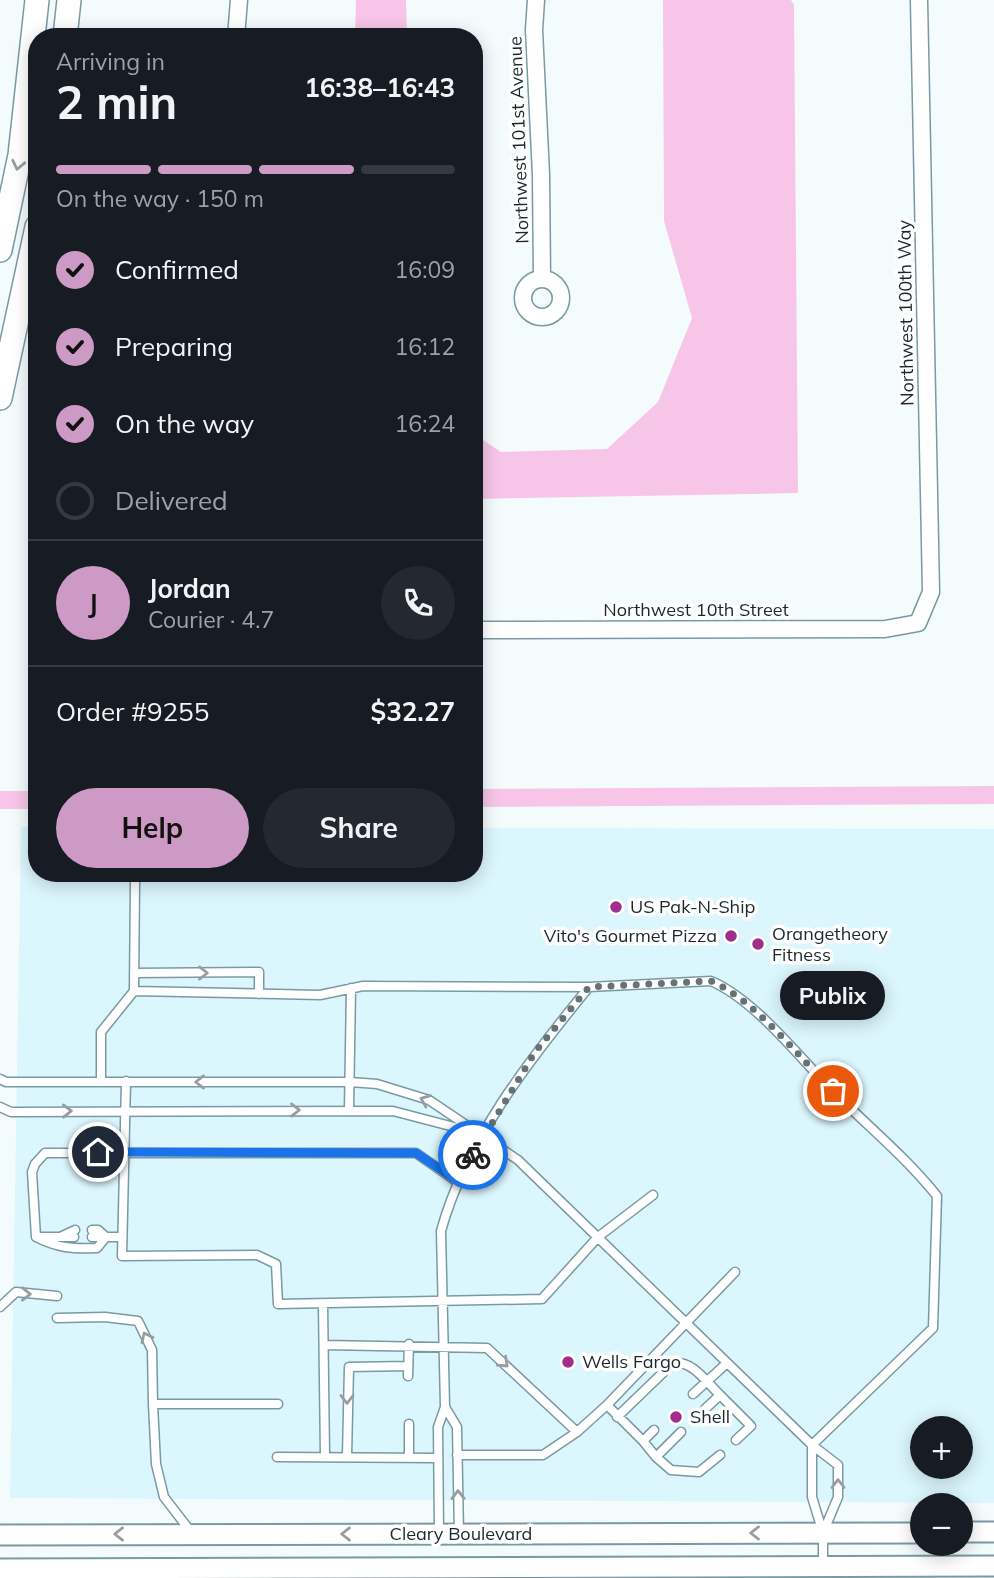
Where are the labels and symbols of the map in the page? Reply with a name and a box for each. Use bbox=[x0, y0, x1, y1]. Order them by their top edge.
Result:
street label: Northwest 101st Avenue bbox=[503, 36, 534, 244]
one-way arrow bbox=[11, 159, 26, 171]
street label: Northwest 100th Way bbox=[892, 219, 919, 406]
street label: Northwest 10th Street bbox=[603, 598, 789, 621]
place label: US Pak-N-Ship bbox=[630, 895, 755, 918]
marker: US Pak-N-Ship bbox=[608, 899, 624, 915]
place label: Orangetheory Fitness bbox=[772, 922, 888, 966]
place label: Vito's Gourmet Pizza bbox=[544, 924, 717, 947]
marker: Vito's Gourmet Pizza bbox=[723, 928, 739, 944]
marker: Orangetheory Fitness bbox=[750, 936, 766, 952]
one-way arrow bbox=[197, 965, 208, 980]
callout: Publix bbox=[780, 972, 886, 1021]
pin bbox=[803, 1061, 863, 1121]
one-way arrow bbox=[195, 1074, 205, 1090]
one-way arrow bbox=[420, 1095, 432, 1109]
one-way arrow bbox=[290, 1102, 301, 1118]
one-way arrow bbox=[63, 1103, 73, 1119]
courier bbox=[438, 1120, 508, 1190]
pin bbox=[68, 1122, 128, 1182]
one-way arrow bbox=[21, 1286, 32, 1301]
one-way arrow bbox=[140, 1332, 154, 1344]
place label: Wells Fargo bbox=[582, 1350, 681, 1373]
marker: Wells Fargo bbox=[560, 1354, 576, 1370]
one-way arrow bbox=[496, 1355, 509, 1368]
one-way arrow bbox=[339, 1394, 355, 1405]
place label: Shell bbox=[690, 1405, 730, 1428]
marker: Shell bbox=[668, 1409, 684, 1425]
one-way arrow bbox=[830, 1479, 846, 1489]
one-way arrow bbox=[450, 1489, 465, 1500]
street label: Cleary Boulevard bbox=[390, 1522, 532, 1545]
one-way arrow bbox=[749, 1525, 759, 1541]
one-way arrow bbox=[113, 1526, 123, 1542]
one-way arrow bbox=[340, 1526, 351, 1542]

